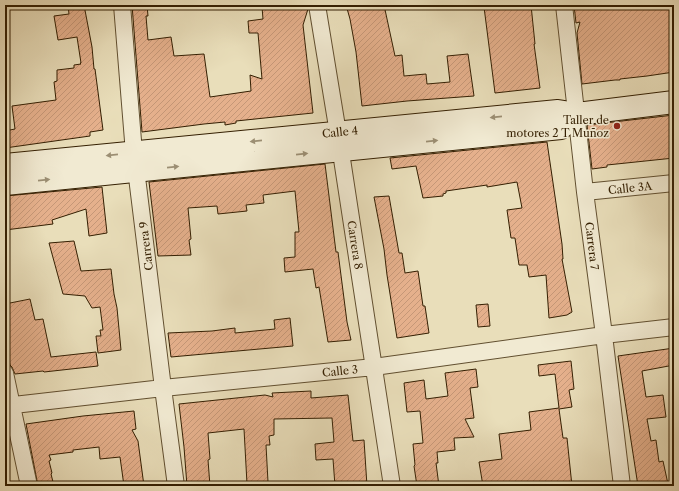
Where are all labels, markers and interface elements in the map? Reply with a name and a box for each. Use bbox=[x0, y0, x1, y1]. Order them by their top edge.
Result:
one-way arrow bbox=[490, 113, 502, 120]
place label: Taller de motores 2 T Muñoz bbox=[506, 113, 609, 140]
marker: Taller de motores 2 T Muñoz bbox=[612, 121, 622, 131]
street label: Calle 4 bbox=[321, 123, 359, 141]
one-way arrow bbox=[249, 137, 262, 144]
one-way arrow bbox=[426, 137, 438, 144]
one-way arrow bbox=[106, 151, 118, 158]
one-way arrow bbox=[296, 151, 309, 157]
one-way arrow bbox=[167, 164, 179, 170]
one-way arrow bbox=[38, 177, 50, 183]
street label: Calle 3A bbox=[607, 179, 654, 197]
street label: Carrera 8 bbox=[344, 220, 366, 270]
street label: Carrera 9 bbox=[136, 221, 156, 271]
street label: Carrera 7 bbox=[582, 221, 602, 271]
street label: Calle 3 bbox=[321, 362, 359, 380]

